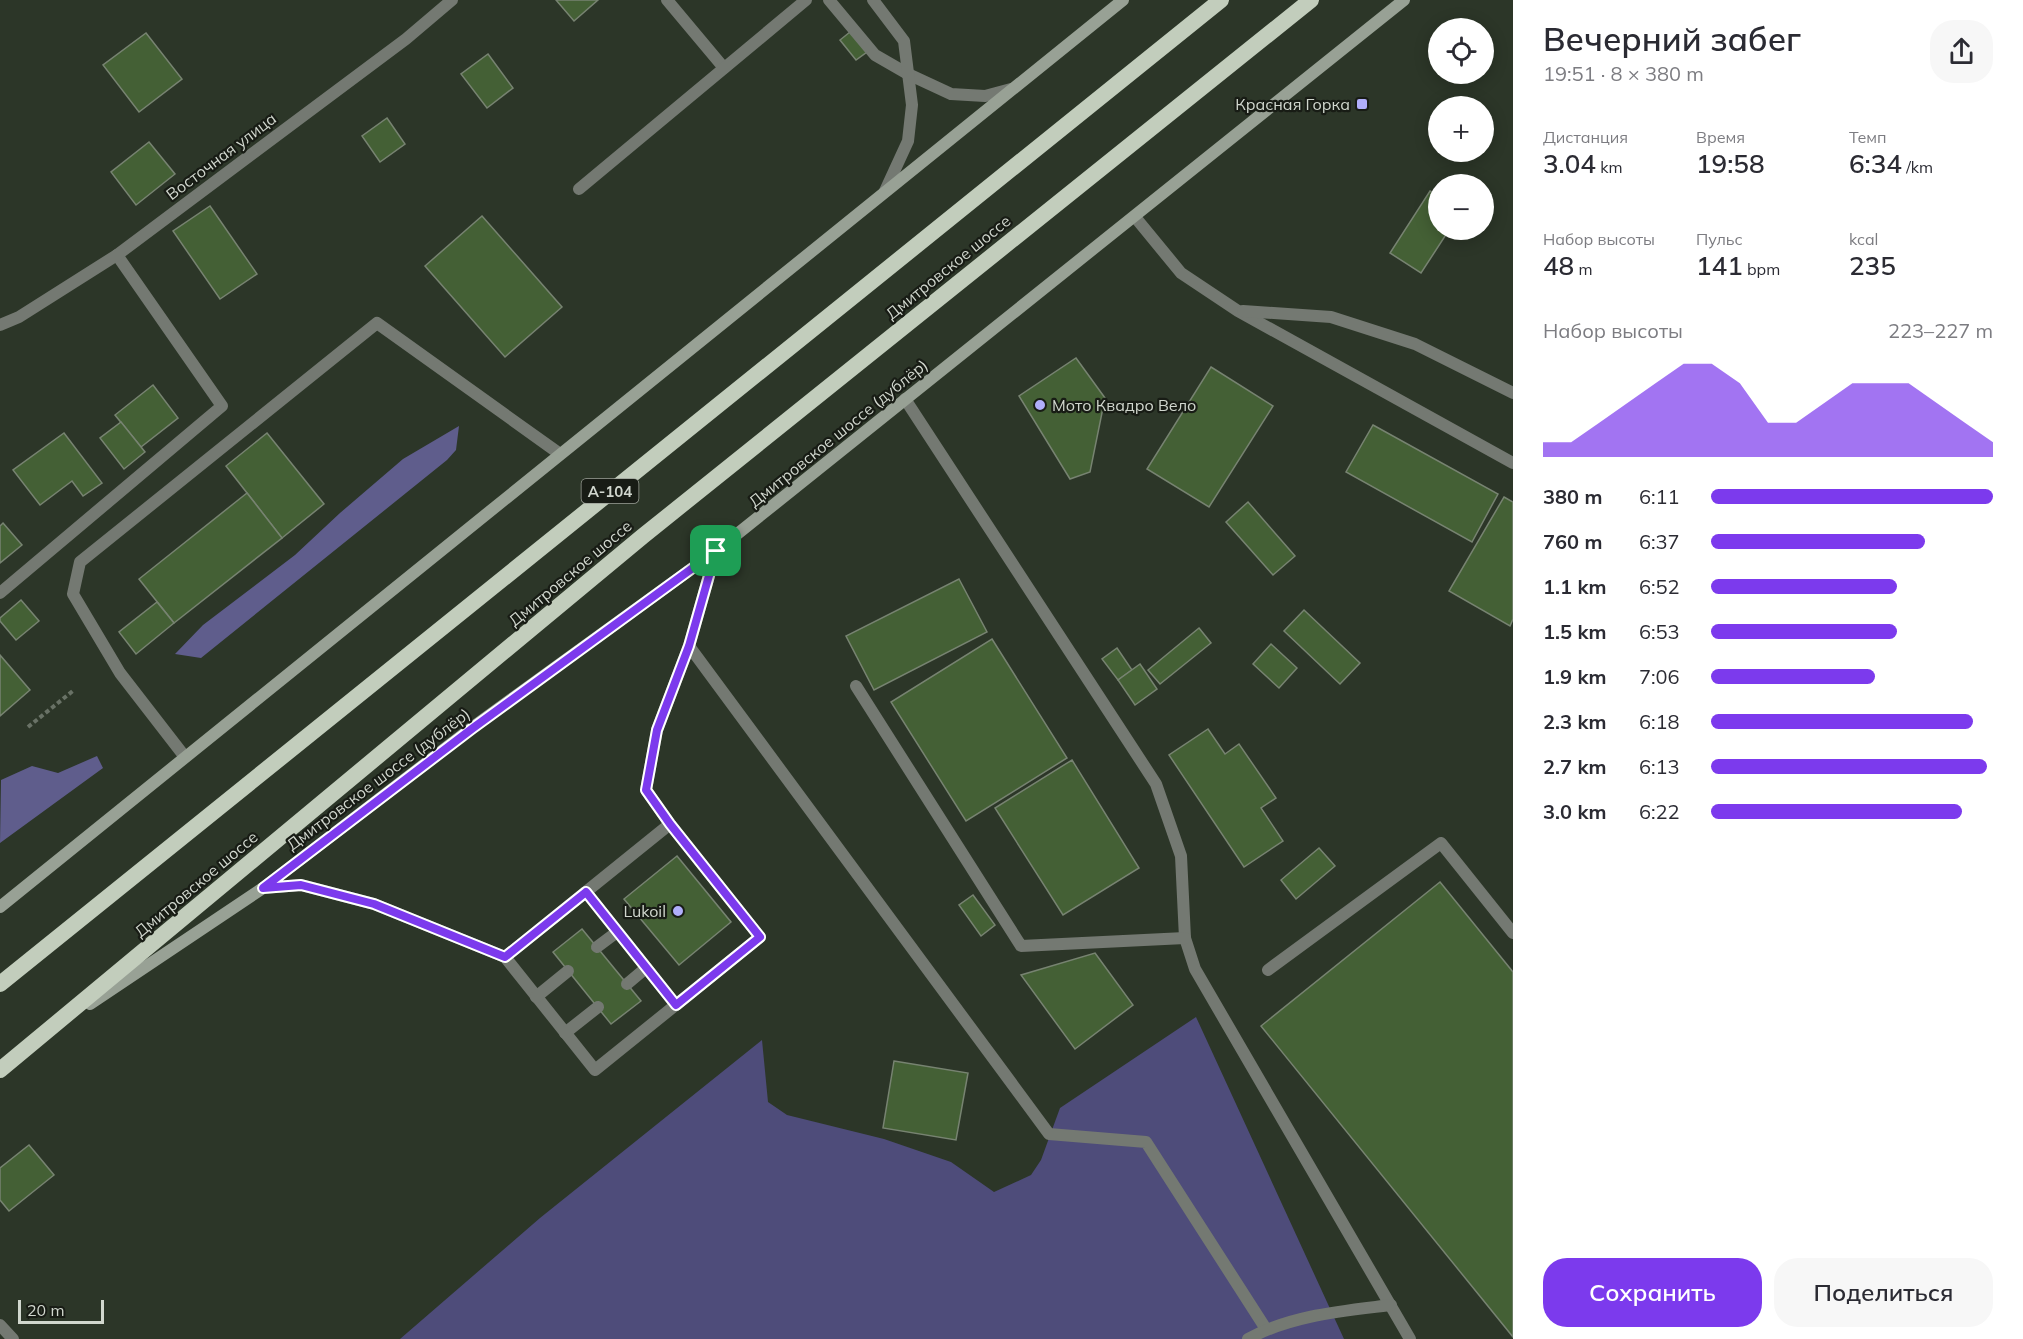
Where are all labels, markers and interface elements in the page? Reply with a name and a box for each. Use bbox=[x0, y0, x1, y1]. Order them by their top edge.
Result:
map controls bbox=[1428, 18, 1494, 240]
button: locate bbox=[1428, 18, 1494, 84]
text: Вечерний забег bbox=[1543, 18, 1801, 59]
button: share bbox=[1930, 20, 1993, 83]
text: 19:51 · 8 × 380 m bbox=[1543, 61, 1704, 86]
place label: Красная Горка bbox=[1235, 94, 1350, 114]
button: + bbox=[1428, 96, 1494, 162]
marker: Красная Горка bbox=[1355, 97, 1369, 111]
street label: Восточная улица bbox=[162, 108, 280, 204]
text: Дистанция bbox=[1543, 127, 1628, 147]
text: Время bbox=[1696, 127, 1745, 147]
text: Темп bbox=[1849, 127, 1887, 147]
text: 3.04 bbox=[1543, 147, 1596, 180]
text: 19:58 bbox=[1696, 147, 1765, 180]
text: 6:34 bbox=[1849, 147, 1902, 180]
text: km bbox=[1596, 157, 1622, 177]
text: /km bbox=[1902, 157, 1933, 177]
button: − bbox=[1428, 174, 1494, 240]
street label: Дмитровское шоссе bbox=[882, 210, 1015, 323]
text: Набор высоты bbox=[1543, 229, 1655, 249]
text: Пульс bbox=[1696, 229, 1743, 249]
text: kcal bbox=[1849, 229, 1878, 249]
text: 48 bbox=[1543, 249, 1574, 282]
text: 141 bbox=[1696, 249, 1743, 282]
text: 235 bbox=[1849, 249, 1896, 282]
text: m bbox=[1574, 259, 1592, 279]
text: bpm bbox=[1743, 259, 1780, 279]
text: Набор высоты bbox=[1543, 318, 1683, 343]
text: 223–227 m bbox=[1888, 318, 1993, 343]
street label: Дмитровское шоссе (дублёр) bbox=[744, 355, 932, 511]
place label: Мото Квадро Вело bbox=[1052, 395, 1196, 415]
marker: Мото Квадро Вело bbox=[1033, 398, 1047, 412]
road number: А-104 bbox=[582, 479, 638, 503]
text: 380 m bbox=[1543, 484, 1602, 509]
text: 6:11 bbox=[1639, 484, 1680, 509]
street label: Дмитровское шоссе bbox=[504, 516, 636, 630]
pin bbox=[690, 525, 741, 576]
text: 760 m bbox=[1543, 529, 1602, 554]
text: 6:37 bbox=[1639, 529, 1680, 554]
icon: arrive bbox=[699, 534, 732, 567]
text: 1.1 km bbox=[1543, 574, 1606, 599]
text: 6:52 bbox=[1639, 574, 1680, 599]
text: 1.5 km bbox=[1543, 619, 1606, 644]
text: 6:53 bbox=[1639, 619, 1680, 644]
text: 1.9 km bbox=[1543, 664, 1606, 689]
text: 7:06 bbox=[1639, 664, 1680, 689]
street label: Дмитровское шоссе (дублёр) bbox=[282, 703, 474, 855]
text: 2.3 km bbox=[1543, 709, 1606, 734]
text: 6:18 bbox=[1639, 709, 1680, 734]
text: 2.7 km bbox=[1543, 754, 1606, 779]
text: 6:13 bbox=[1639, 754, 1680, 779]
text: 3.0 km bbox=[1543, 799, 1606, 824]
text: 6:22 bbox=[1639, 799, 1680, 824]
street label: Дмитровское шоссе bbox=[130, 827, 262, 941]
place label: Lukoil bbox=[623, 901, 666, 921]
marker: Lukoil bbox=[671, 904, 685, 918]
button: Сохранить bbox=[1543, 1258, 1762, 1327]
button: Поделиться bbox=[1774, 1258, 1993, 1327]
scale bar bbox=[18, 1297, 104, 1324]
text: 20 m bbox=[27, 1300, 64, 1320]

